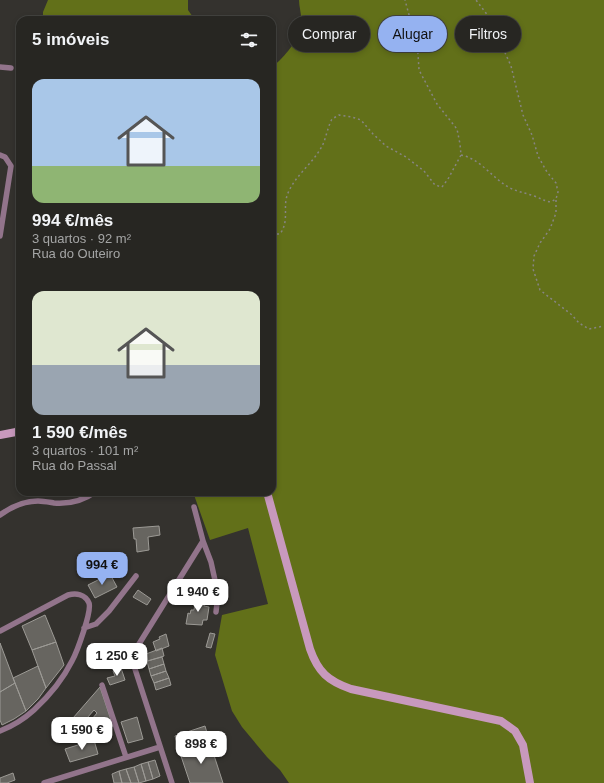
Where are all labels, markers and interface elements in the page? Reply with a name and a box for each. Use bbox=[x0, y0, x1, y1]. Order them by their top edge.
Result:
chip: Comprar bbox=[288, 16, 370, 52]
chip: Alugar bbox=[378, 16, 447, 52]
chip: Filtros bbox=[455, 16, 521, 52]
icon: filters bbox=[238, 29, 260, 51]
text: 5 imóveis bbox=[32, 30, 110, 49]
icon: home bbox=[110, 105, 182, 177]
text: 994 €/mês bbox=[32, 211, 113, 230]
text: 3 quartos · 92 m² bbox=[32, 231, 131, 246]
text: Rua do Outeiro bbox=[32, 246, 120, 261]
icon: home bbox=[110, 317, 182, 389]
text: 1 590 €/mês bbox=[32, 423, 127, 442]
text: 3 quartos · 101 m² bbox=[32, 443, 138, 458]
text: Rua do Passal bbox=[32, 458, 117, 473]
pin: 994 € bbox=[74, 552, 130, 586]
text: 994 € bbox=[86, 557, 118, 572]
pin: 1 940 € bbox=[161, 579, 235, 613]
text: 1 940 € bbox=[176, 584, 220, 599]
pin: 1 250 € bbox=[80, 643, 154, 677]
text: 1 250 € bbox=[95, 648, 139, 663]
pin: 1 590 € bbox=[45, 717, 119, 751]
text: 1 590 € bbox=[60, 722, 104, 737]
pin: 898 € bbox=[173, 731, 229, 765]
text: 898 € bbox=[185, 736, 217, 751]

